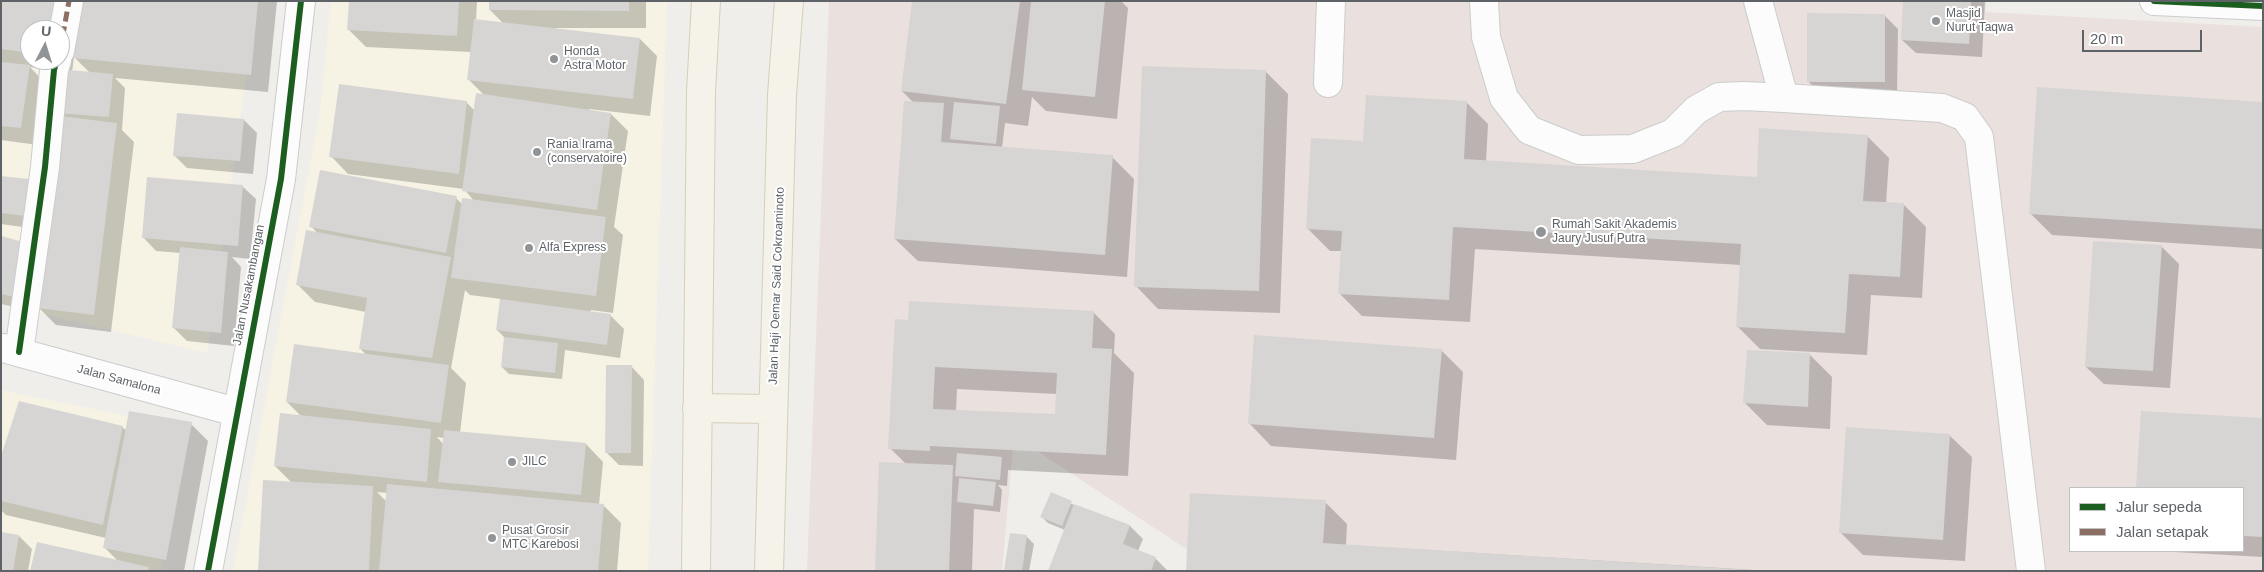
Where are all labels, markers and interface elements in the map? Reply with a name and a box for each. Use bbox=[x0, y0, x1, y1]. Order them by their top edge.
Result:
place label: Masjid Nurut Taqwa bbox=[1946, 7, 2013, 35]
marker: Masjid Nurut Taqwa bbox=[1930, 15, 1942, 27]
north arrow bbox=[20, 20, 70, 70]
scale bar bbox=[2084, 20, 2204, 52]
text: U bbox=[40, 23, 52, 39]
text: 20 m bbox=[2090, 30, 2123, 47]
place label: Honda Astra Motor bbox=[564, 45, 626, 73]
marker: Honda Astra Motor bbox=[548, 53, 560, 65]
place label: Rania Irama (conservatoire) bbox=[547, 138, 627, 166]
marker: Rania Irama (conservatoire) bbox=[531, 146, 543, 158]
street label: Jalan Haji Oemar Said Cokroaminoto bbox=[766, 187, 788, 385]
place label: Rumah Sakit Akademis Jaury Jusuf Putra bbox=[1552, 218, 1677, 246]
street label: Jalan Nusakambangan bbox=[230, 223, 268, 347]
marker: Rumah Sakit Akademis Jaury Jusuf Putra bbox=[1534, 225, 1548, 239]
place label: Alfa Express bbox=[539, 241, 606, 255]
marker: Alfa Express bbox=[523, 242, 535, 254]
street label: Jalan Samalona bbox=[76, 362, 162, 398]
place label: JILC bbox=[522, 455, 547, 469]
marker: JILC bbox=[506, 456, 518, 468]
legend bbox=[2069, 487, 2244, 552]
text: Jalur sepeda bbox=[2116, 498, 2202, 515]
text: Jalan setapak bbox=[2116, 523, 2209, 540]
place label: Pusat Grosir MTC Karebosi bbox=[502, 524, 579, 552]
marker: Pusat Grosir MTC Karebosi bbox=[486, 532, 498, 544]

